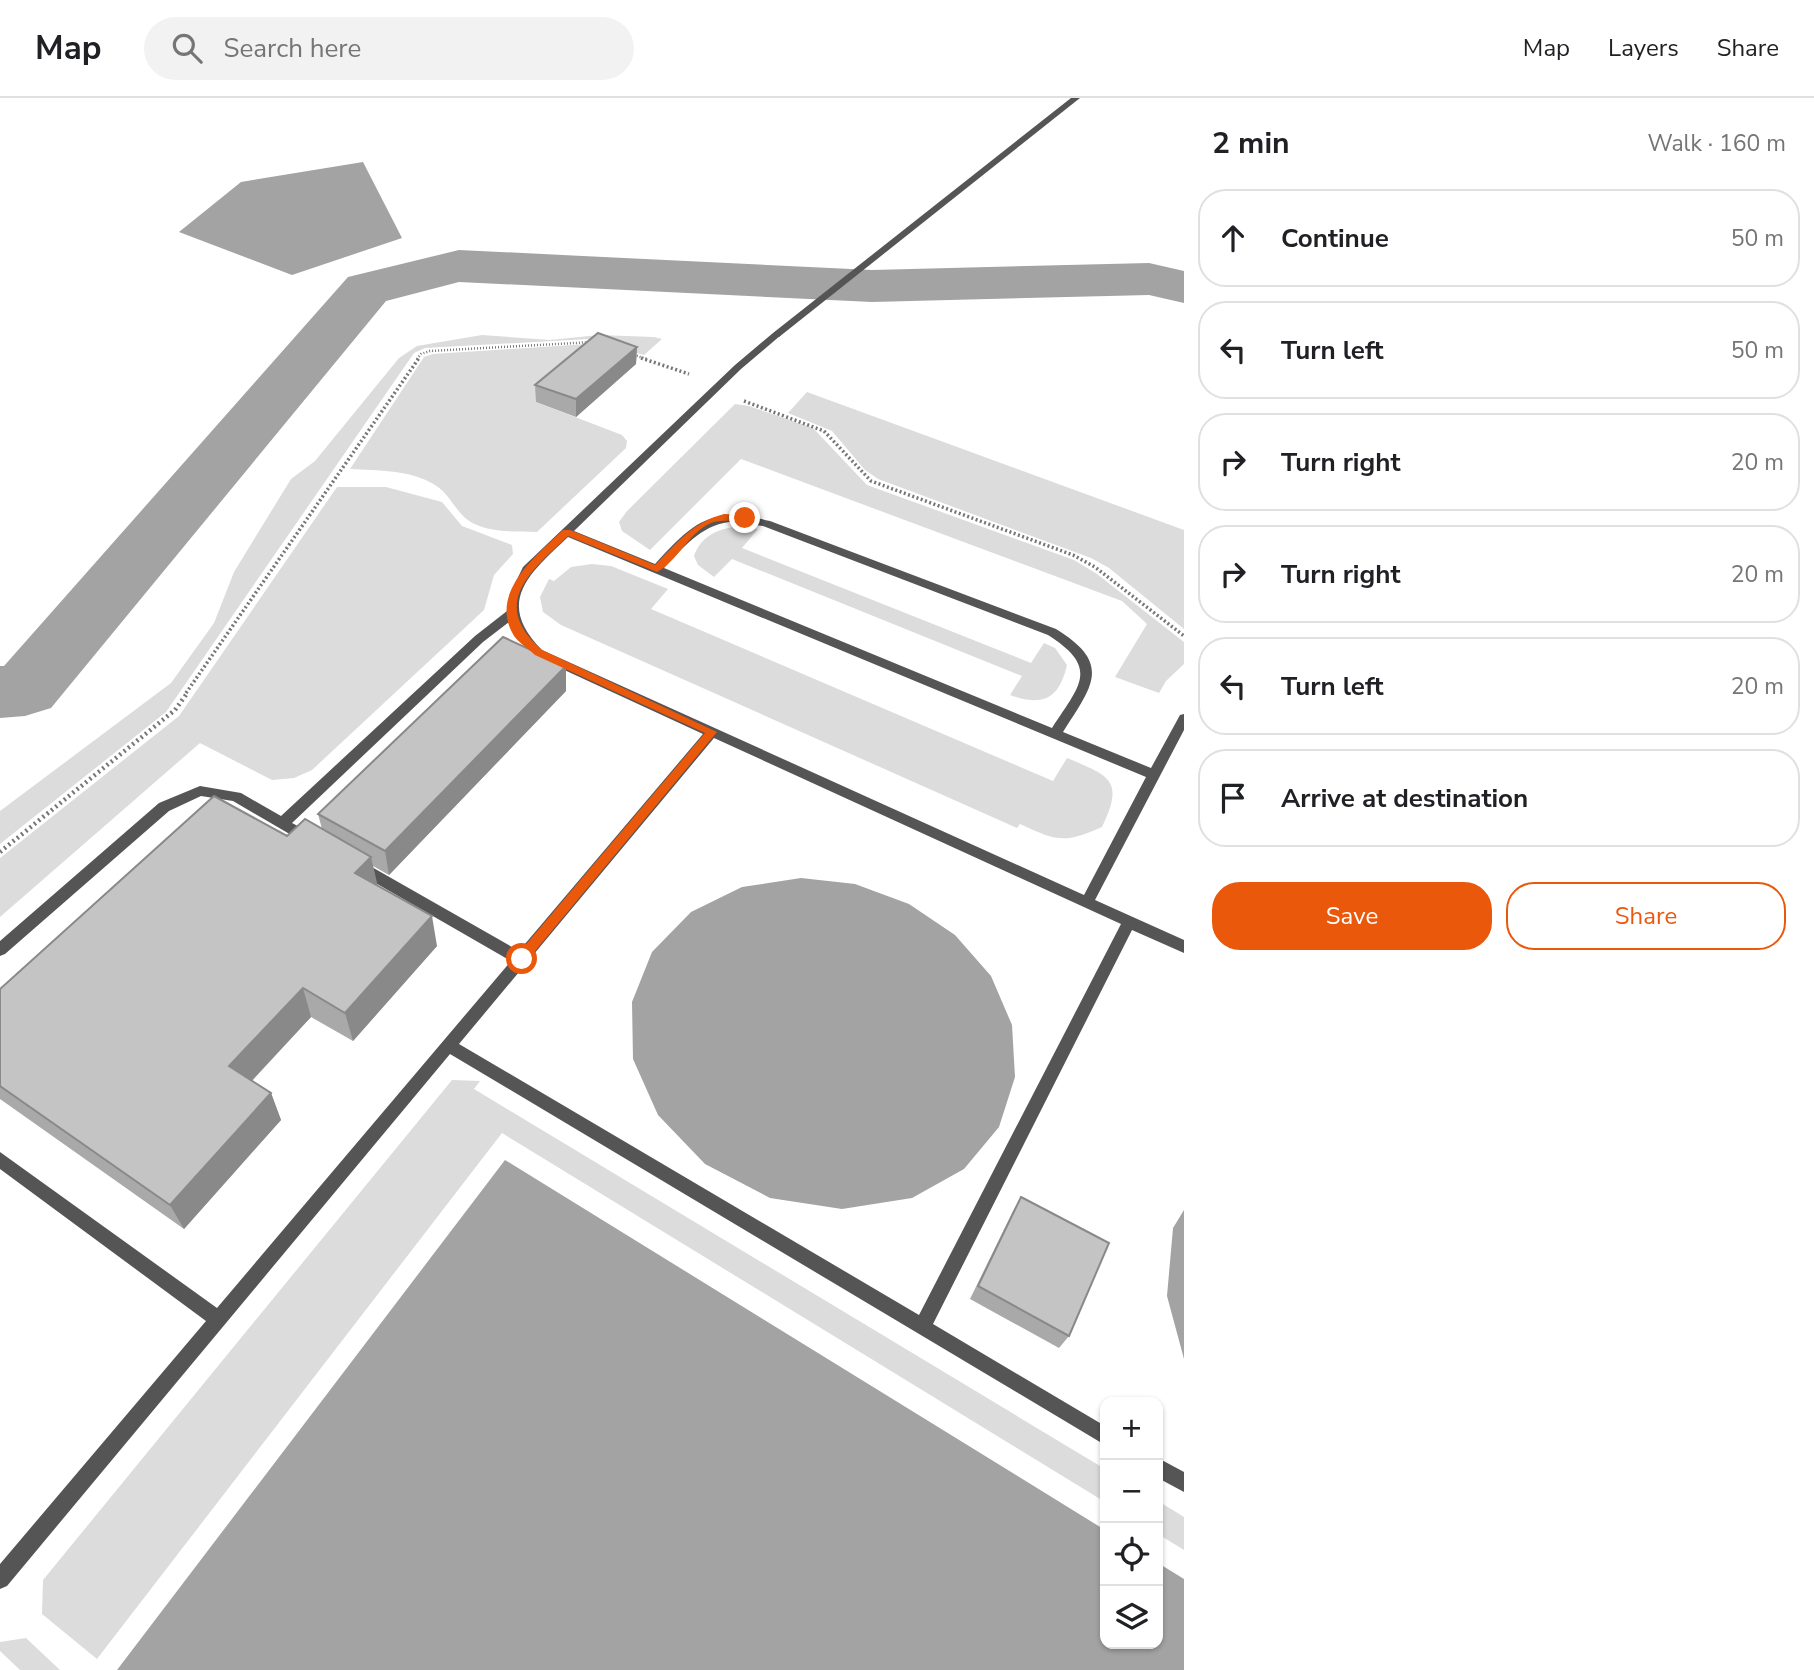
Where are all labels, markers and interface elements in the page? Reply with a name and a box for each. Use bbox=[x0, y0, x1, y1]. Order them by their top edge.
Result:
search box bbox=[144, 17, 634, 80]
text: Map bbox=[35, 26, 102, 71]
icon: search bbox=[168, 29, 206, 67]
text: Search here bbox=[224, 31, 361, 66]
text: Map bbox=[1523, 32, 1570, 64]
text: Layers bbox=[1608, 32, 1679, 64]
text: Share bbox=[1717, 32, 1779, 64]
text: 2 min bbox=[1212, 123, 1290, 164]
text: Walk · 160 m bbox=[1647, 128, 1786, 159]
icon: ahead bbox=[1214, 219, 1252, 257]
text: Continue bbox=[1281, 221, 1389, 256]
text: 50 m bbox=[1731, 223, 1784, 254]
icon: left bbox=[1214, 331, 1252, 369]
text: Turn left bbox=[1281, 333, 1384, 368]
text: 50 m bbox=[1731, 335, 1784, 366]
icon: right bbox=[1214, 443, 1252, 481]
text: Turn right bbox=[1281, 445, 1400, 480]
text: 20 m bbox=[1731, 447, 1784, 478]
route end bbox=[729, 502, 760, 533]
icon: right bbox=[1214, 555, 1252, 593]
text: Turn right bbox=[1281, 557, 1400, 592]
text: 20 m bbox=[1731, 559, 1784, 590]
icon: left bbox=[1214, 667, 1252, 705]
text: Turn left bbox=[1281, 669, 1384, 704]
text: 20 m bbox=[1731, 671, 1784, 702]
icon: arrive bbox=[1214, 779, 1252, 817]
text: Arrive at destination bbox=[1281, 781, 1528, 816]
button: Save bbox=[1212, 882, 1492, 950]
button: Share bbox=[1506, 882, 1786, 950]
route start bbox=[506, 943, 537, 974]
map controls bbox=[1100, 1397, 1163, 1649]
button: + bbox=[1100, 1397, 1163, 1460]
button: − bbox=[1100, 1460, 1163, 1523]
button: locate bbox=[1100, 1523, 1163, 1586]
button: layers bbox=[1100, 1586, 1163, 1649]

